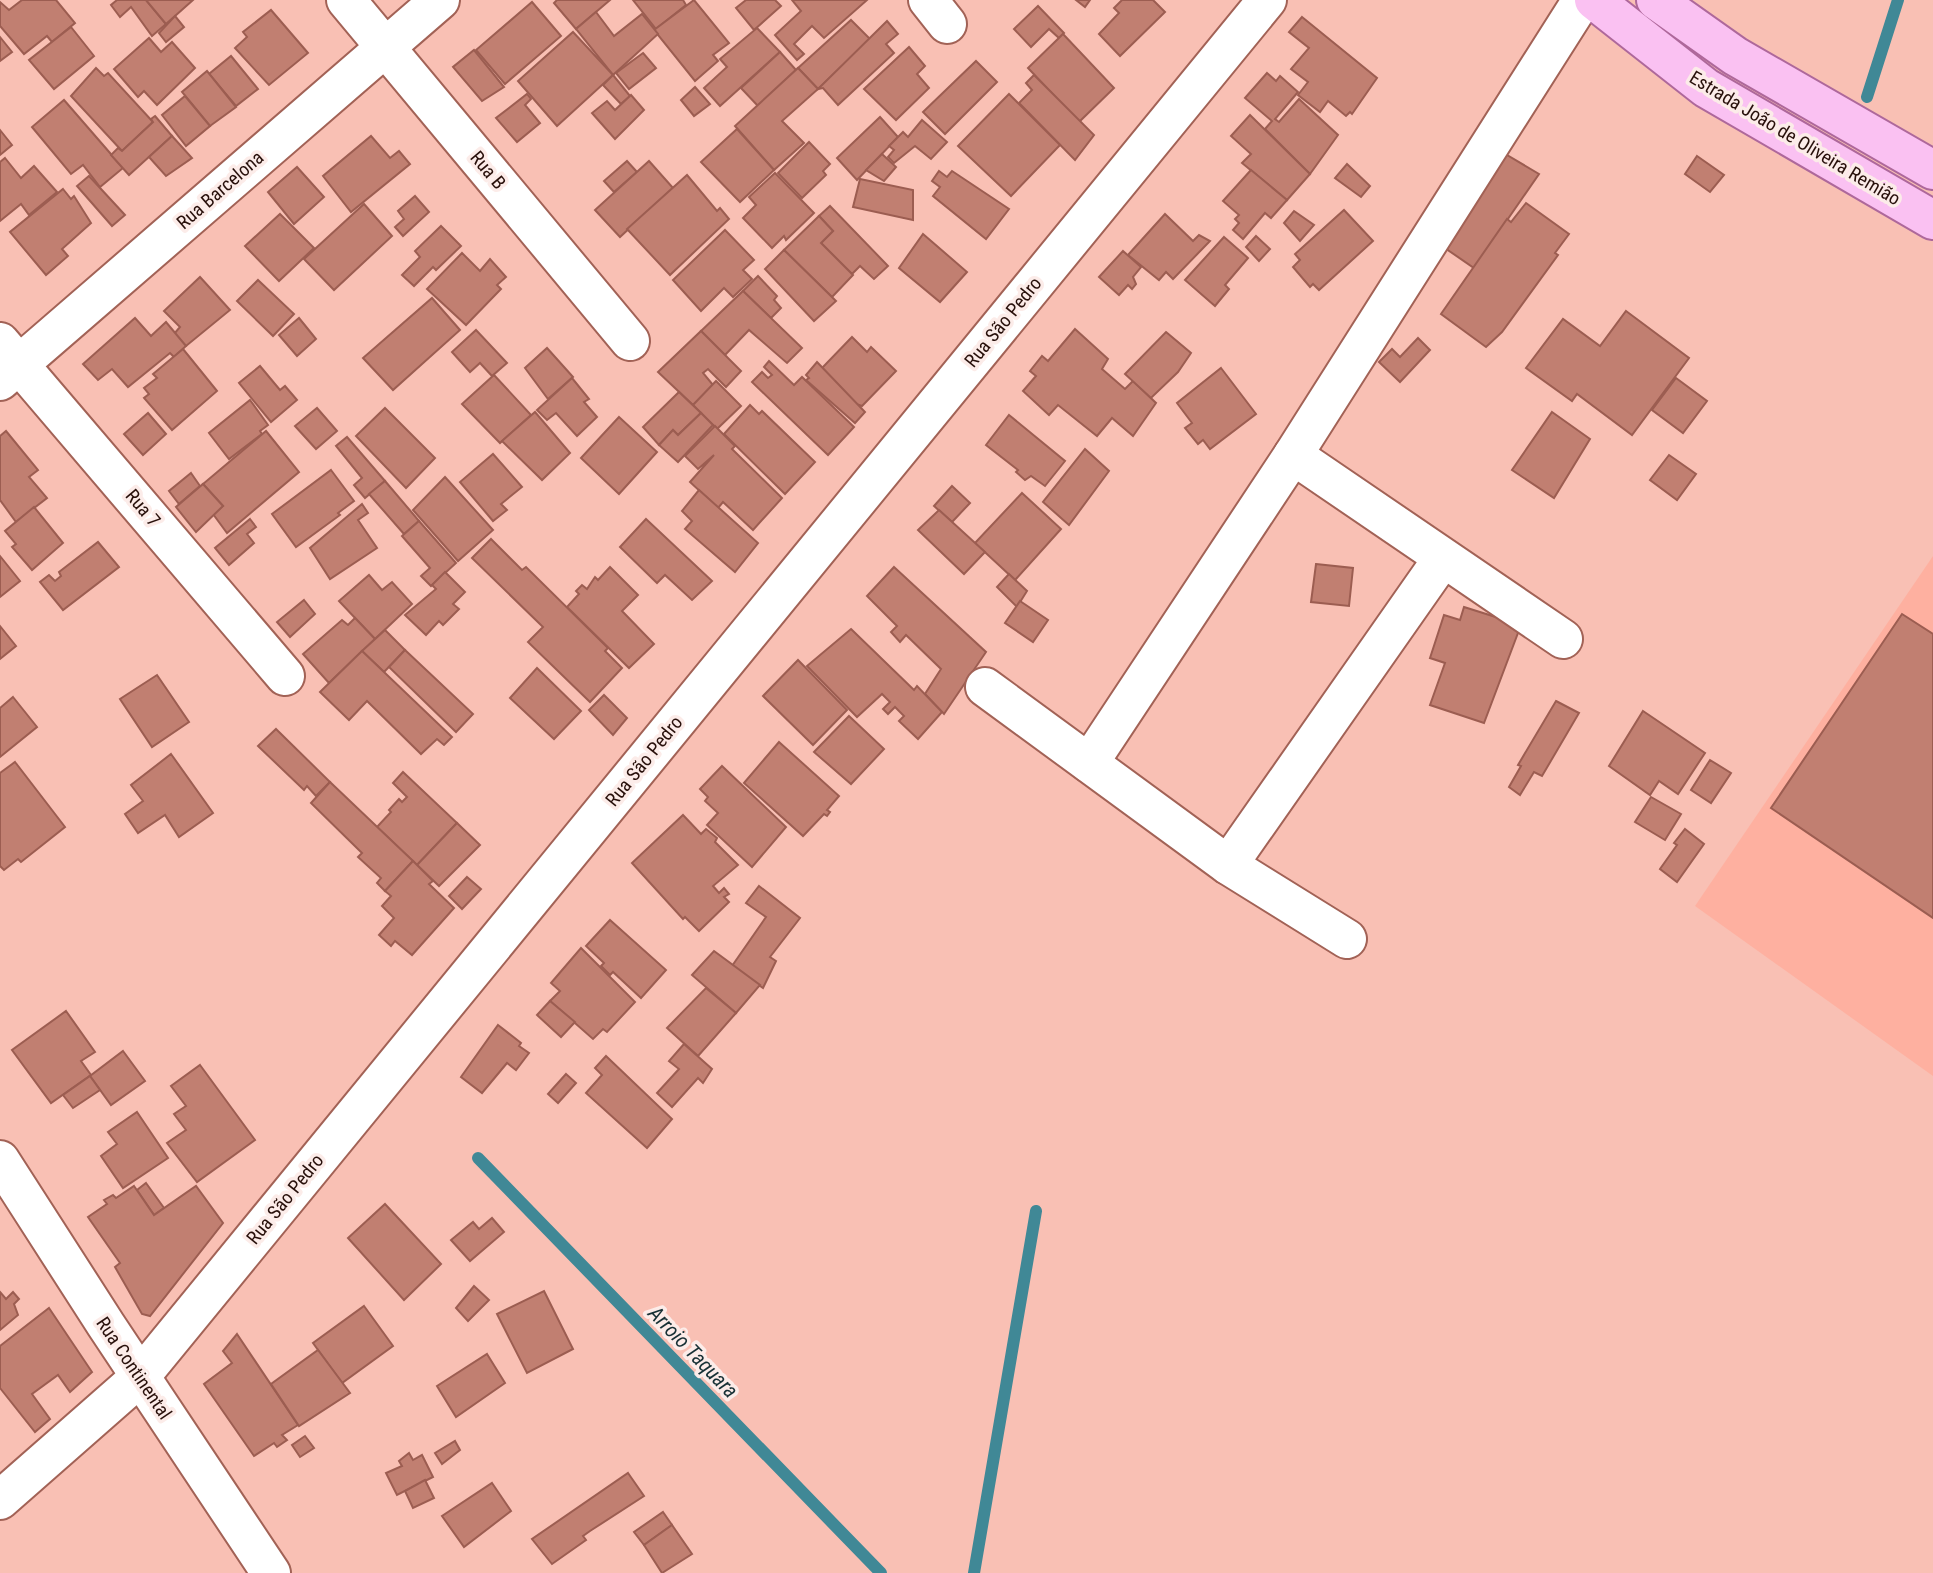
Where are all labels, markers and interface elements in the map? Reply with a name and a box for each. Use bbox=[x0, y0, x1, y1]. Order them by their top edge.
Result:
street label: Estrada João de Oliveira Remião bbox=[1685, 66, 1905, 210]
street label: Rua Barcelona bbox=[172, 146, 268, 234]
street label: Rua B bbox=[465, 146, 511, 194]
street label: Rua São Pedro bbox=[960, 272, 1046, 372]
street label: Rua 7 bbox=[121, 484, 165, 532]
street label: Rua São Pedro bbox=[601, 711, 687, 811]
street label: Rua São Pedro bbox=[242, 1149, 328, 1249]
water label: Arroio Taquara bbox=[643, 1300, 743, 1403]
street label: Rua Continental bbox=[91, 1312, 177, 1424]

